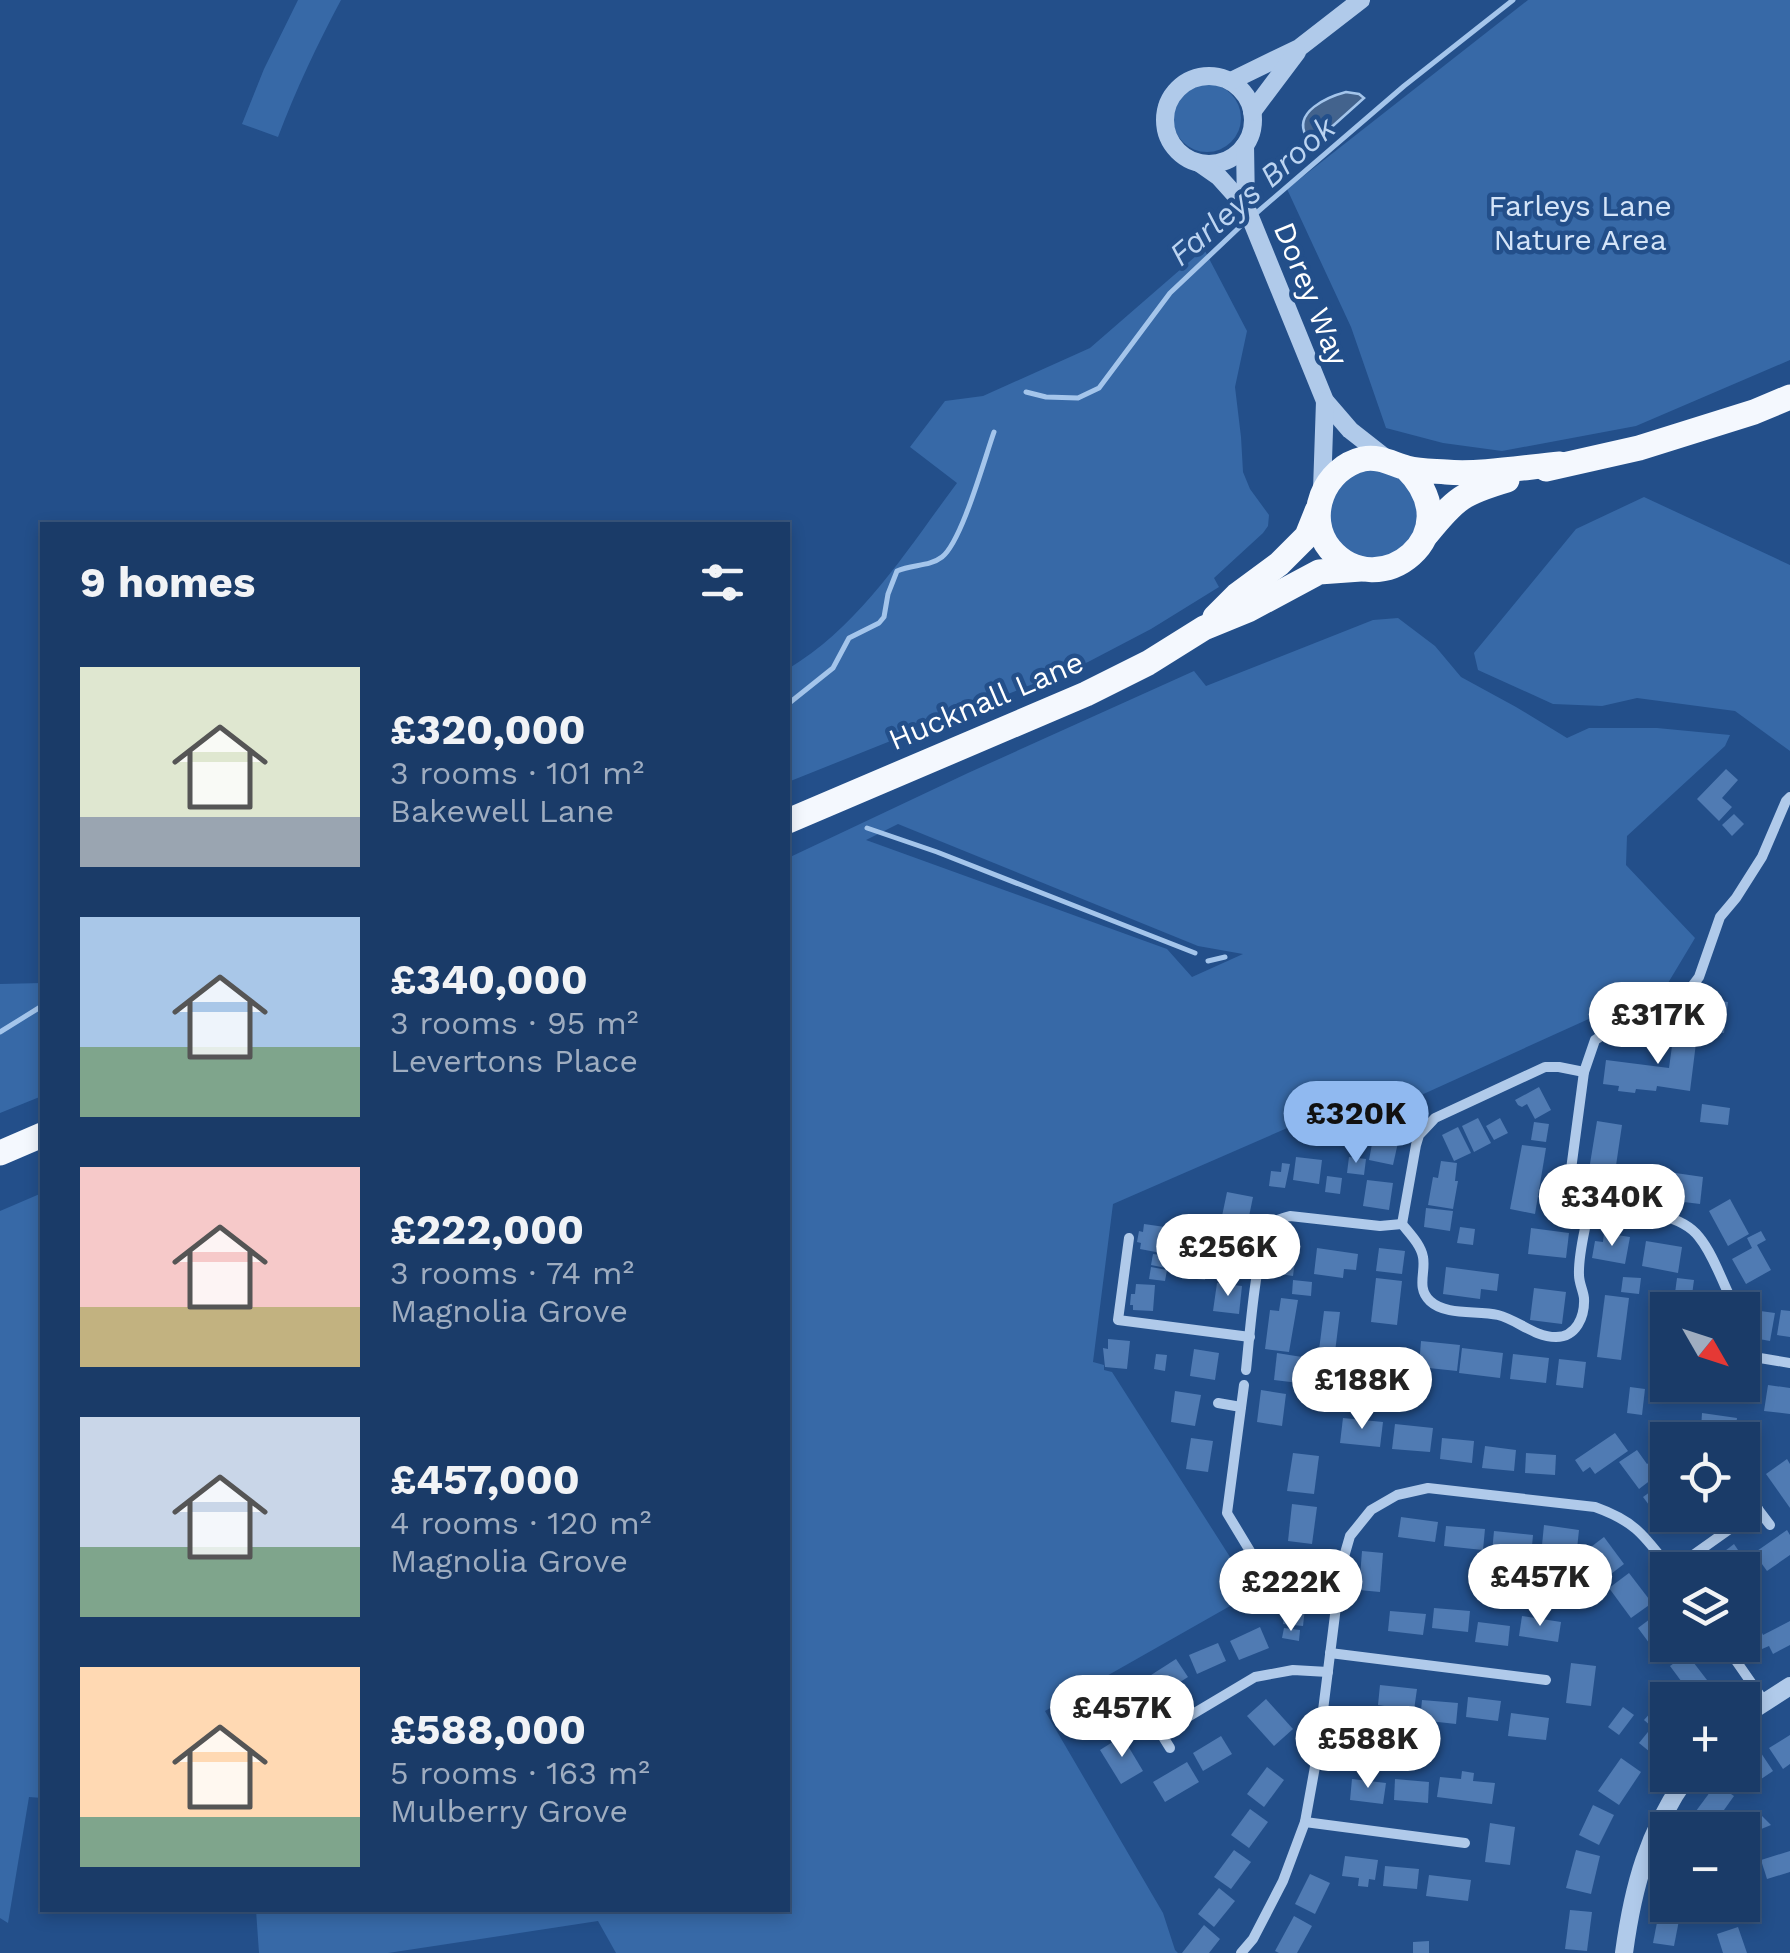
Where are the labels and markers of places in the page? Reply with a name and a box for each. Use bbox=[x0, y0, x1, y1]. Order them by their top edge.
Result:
pin: £317K bbox=[1588, 982, 1728, 1067]
pin: £320K bbox=[1286, 1081, 1426, 1166]
pin: £340K bbox=[1542, 1164, 1682, 1249]
pin: £256K bbox=[1158, 1214, 1298, 1299]
pin: £188K bbox=[1292, 1347, 1432, 1432]
pin: £457K bbox=[1470, 1544, 1610, 1629]
pin: £222K bbox=[1221, 1549, 1361, 1634]
pin: £457K bbox=[1052, 1675, 1192, 1760]
pin: £588K bbox=[1298, 1706, 1438, 1791]

